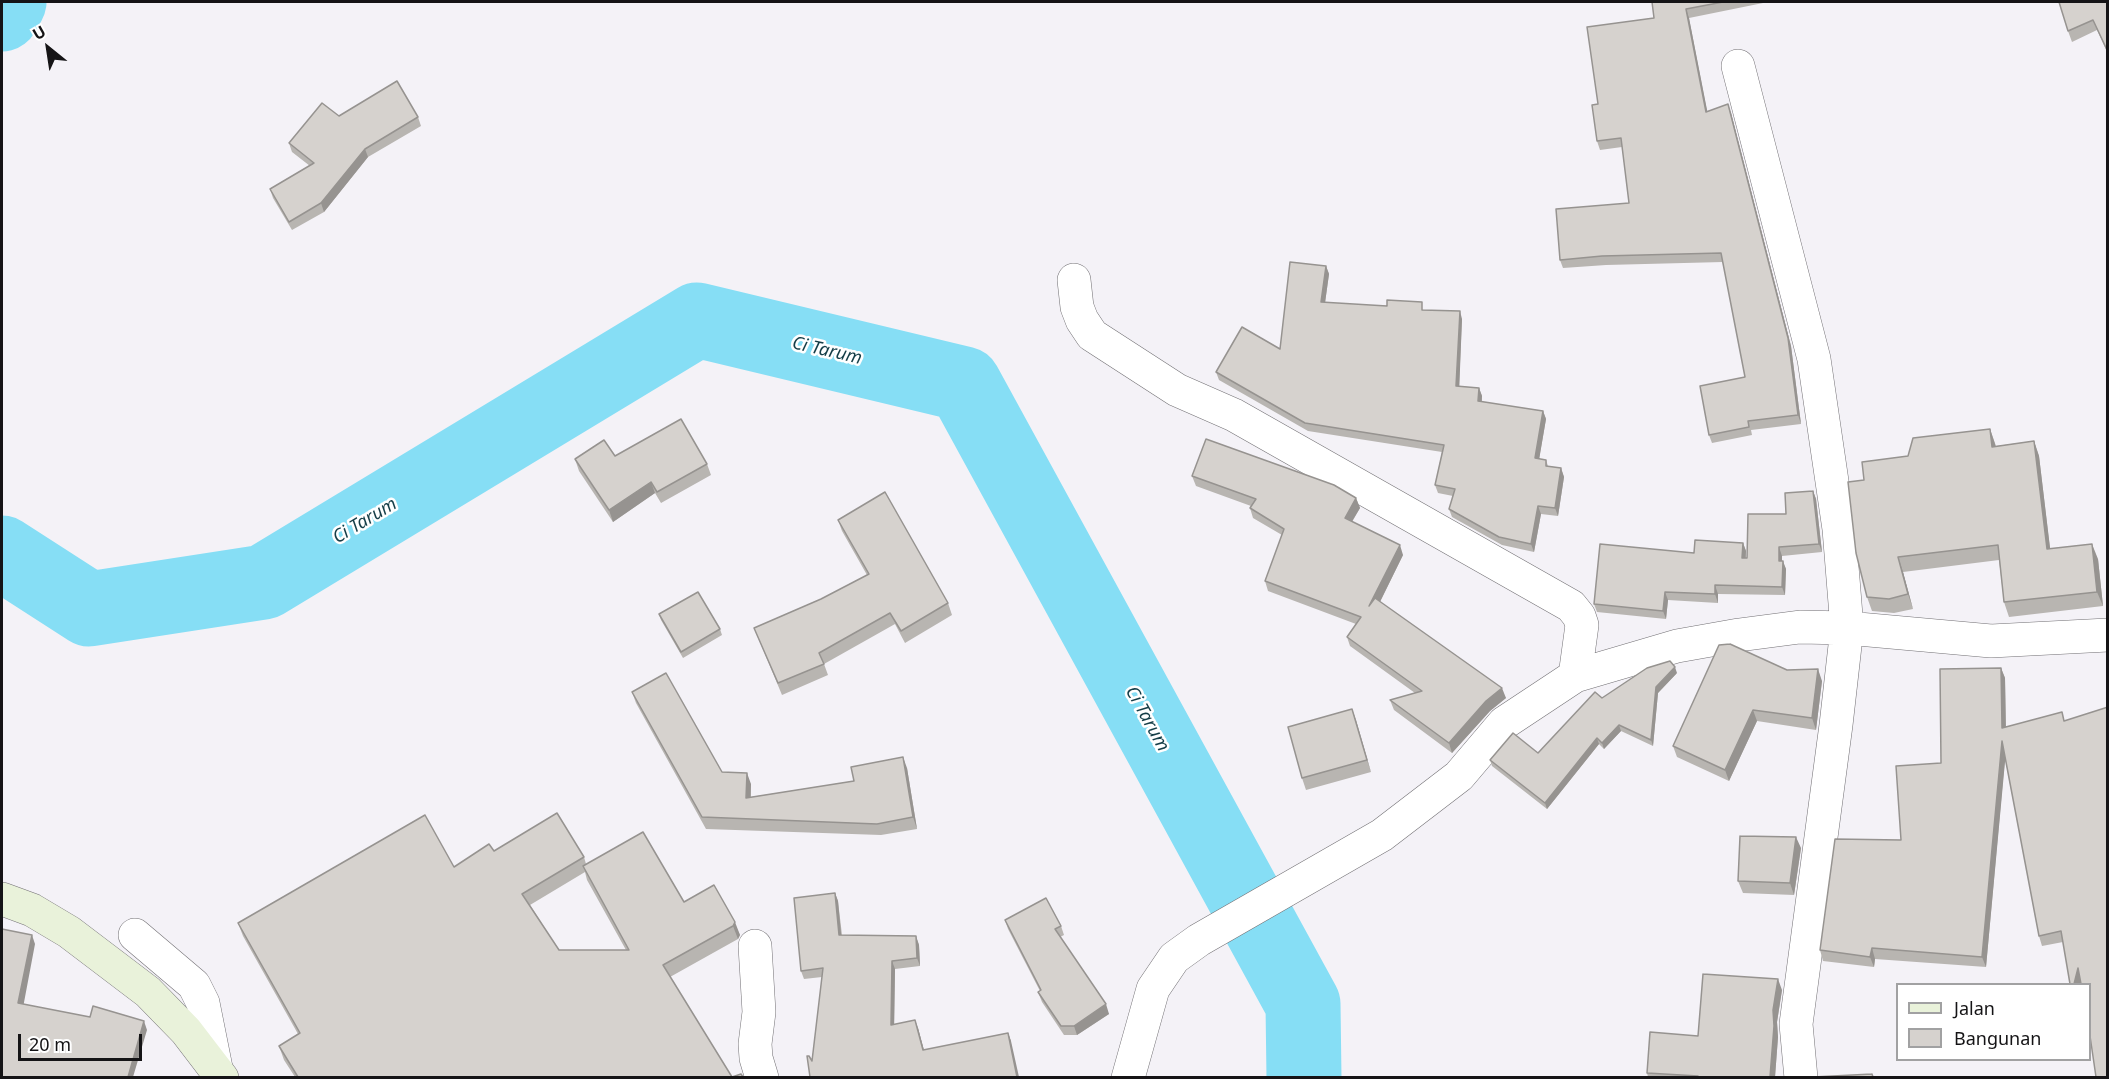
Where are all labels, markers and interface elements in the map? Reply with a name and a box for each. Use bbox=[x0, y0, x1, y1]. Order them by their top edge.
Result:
north arrow bbox=[18, 18, 78, 78]
text: U bbox=[28, 20, 50, 45]
water label: Ci Tarum bbox=[790, 332, 864, 370]
water label: Ci Tarum bbox=[329, 493, 401, 549]
water label: Ci Tarum bbox=[1120, 683, 1174, 755]
legend bbox=[1896, 983, 2091, 1061]
text: Jalan bbox=[1954, 996, 1995, 1020]
scale bar bbox=[21, 1022, 146, 1060]
text: Bangunan bbox=[1954, 1026, 2041, 1050]
text: 20 m bbox=[29, 1032, 71, 1056]

